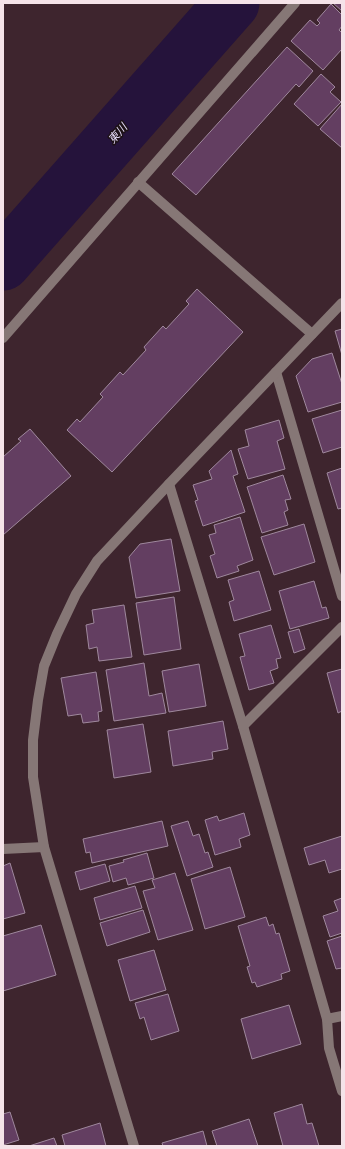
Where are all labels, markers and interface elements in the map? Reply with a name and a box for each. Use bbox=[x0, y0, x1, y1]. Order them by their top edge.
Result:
water label: 東川 bbox=[105, 120, 130, 146]

